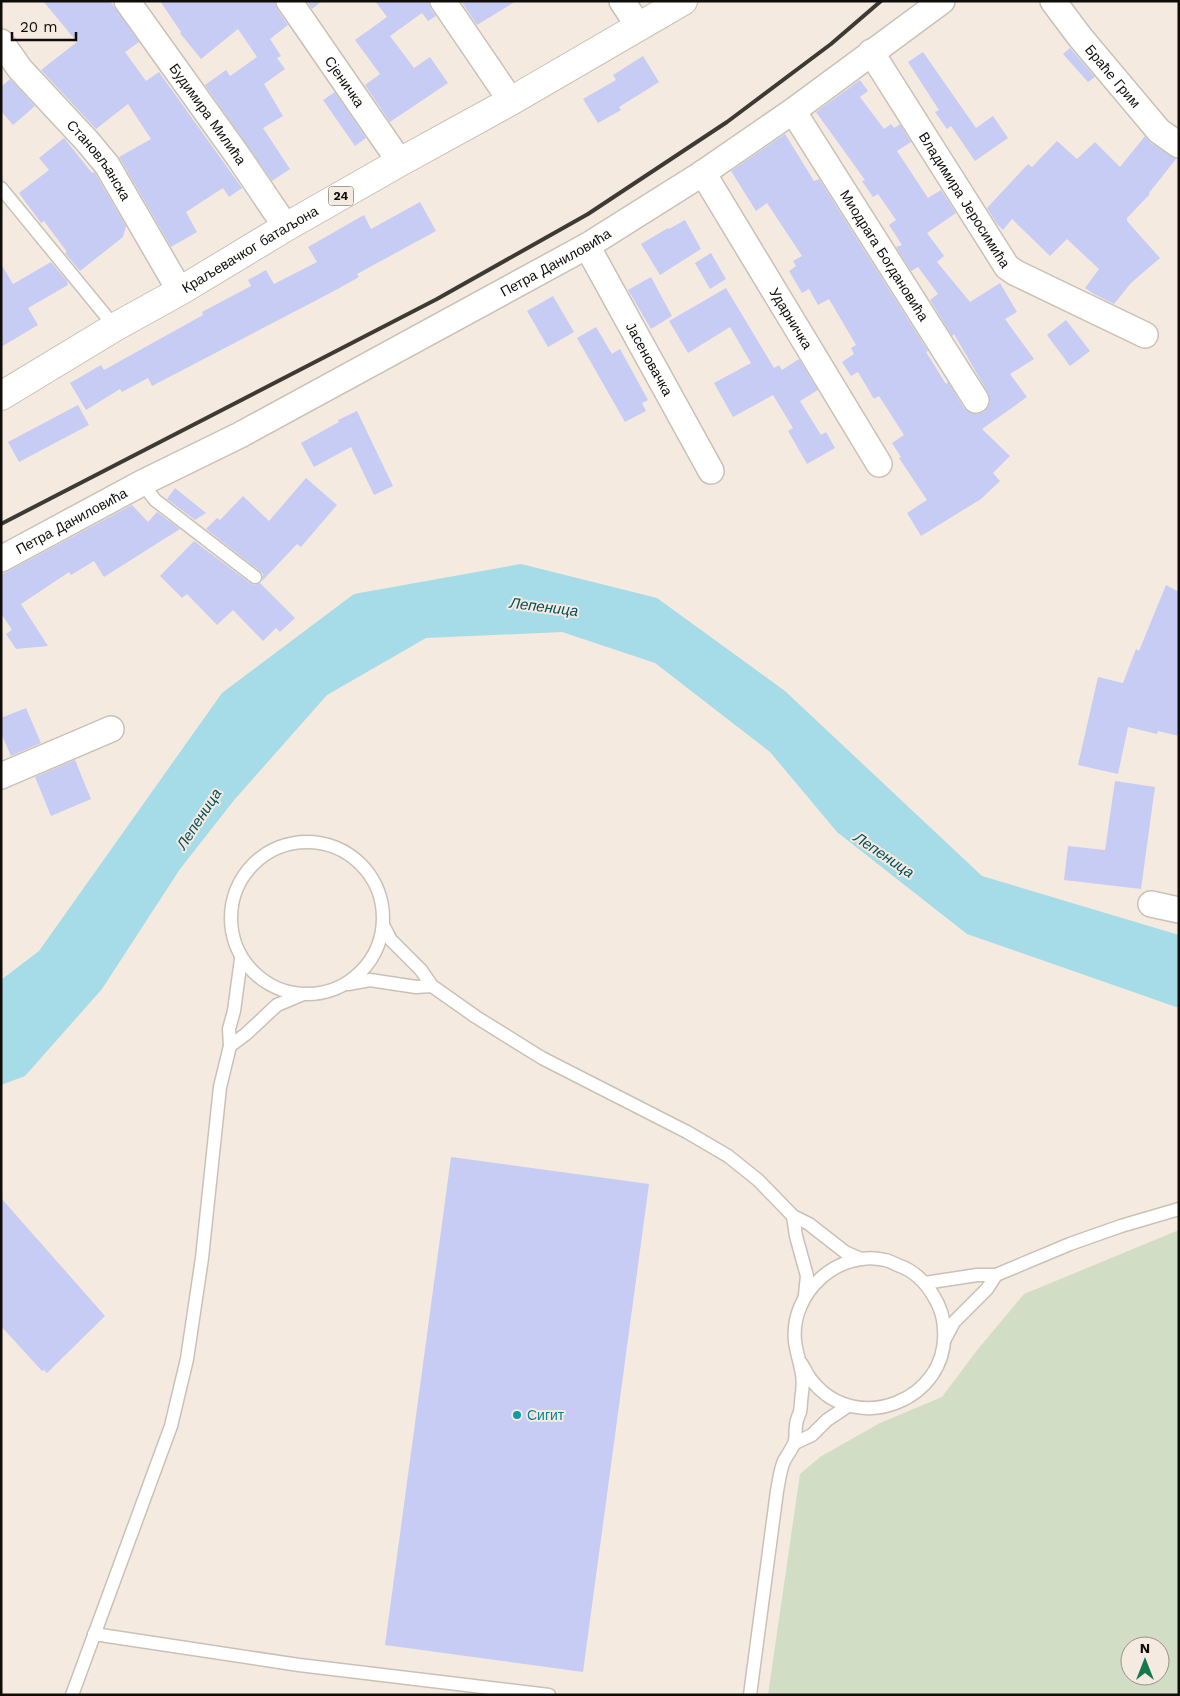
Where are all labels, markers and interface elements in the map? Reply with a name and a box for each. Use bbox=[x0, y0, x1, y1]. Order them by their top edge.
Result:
scale bar bbox=[12, 10, 76, 42]
text: 20 m bbox=[20, 18, 58, 36]
street label: Браће Грим bbox=[1082, 41, 1144, 111]
street label: Сјеничка bbox=[322, 53, 368, 110]
street label: Будимира Милића bbox=[166, 60, 250, 168]
street label: Становљанска bbox=[64, 117, 134, 204]
street label: Владимира Јеросимића bbox=[916, 129, 1013, 271]
road number: 24 bbox=[328, 187, 354, 206]
street label: Миодрага Богдановића bbox=[837, 187, 932, 324]
street label: Краљевачког батаљона bbox=[179, 202, 321, 296]
street label: Петра Даниловића bbox=[498, 225, 614, 300]
street label: Ударничка bbox=[766, 285, 816, 352]
street label: Јасеновачка bbox=[623, 319, 676, 399]
street label: Петра Даниловића bbox=[13, 484, 130, 558]
water label: Лепеница bbox=[508, 594, 579, 620]
water label: Лепеница bbox=[172, 785, 225, 854]
water label: Лепеница bbox=[850, 828, 918, 882]
place label: Сигит bbox=[527, 1407, 565, 1423]
marker: Сигит bbox=[511, 1409, 523, 1421]
north arrow bbox=[1120, 1636, 1170, 1686]
text: N bbox=[1140, 1640, 1150, 1656]

